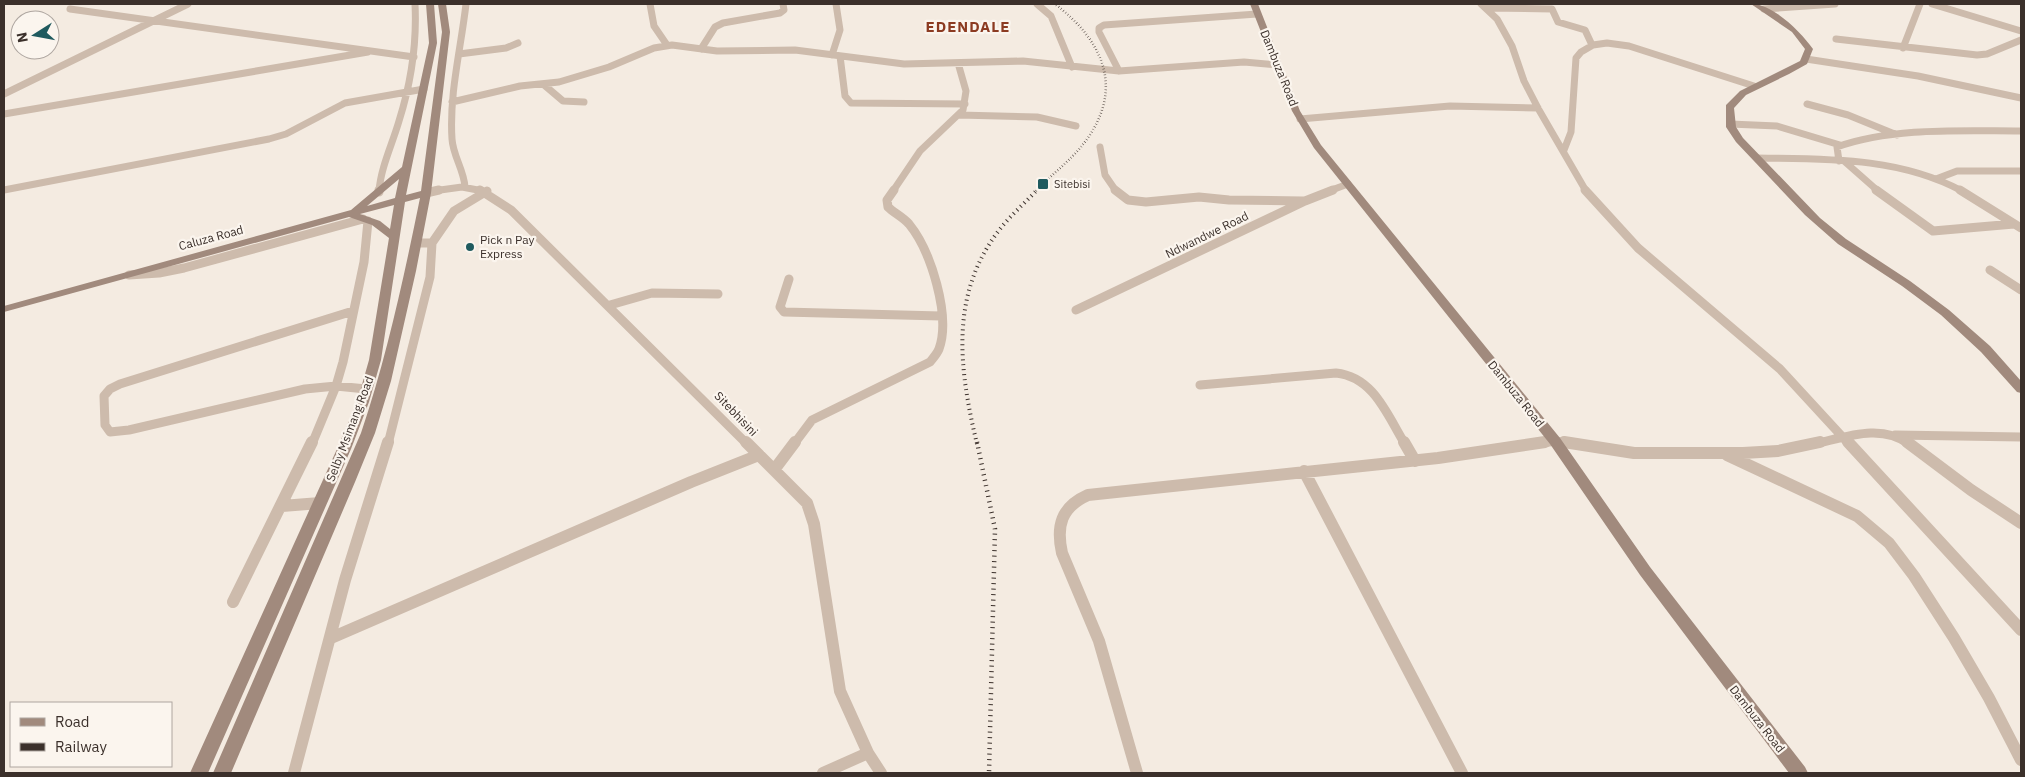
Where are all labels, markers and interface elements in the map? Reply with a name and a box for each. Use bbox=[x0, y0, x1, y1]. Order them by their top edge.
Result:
north arrow bbox=[10, 10, 60, 60]
district label: EDENDALE bbox=[926, 17, 1010, 36]
street label: Dambuza Road bbox=[1257, 27, 1302, 108]
text: N bbox=[12, 31, 32, 44]
marker: Sitebisi bbox=[1036, 177, 1050, 191]
place label: Sitebisi bbox=[1054, 177, 1090, 191]
street label: Ndwandwe Road bbox=[1163, 208, 1251, 261]
street label: Caluza Road bbox=[177, 222, 245, 253]
place label: Pick n Pay Express bbox=[480, 232, 535, 261]
marker: Pick n Pay Express bbox=[464, 241, 476, 253]
street label: Dambuza Road bbox=[1485, 357, 1548, 430]
street label: Selby Msimang Road bbox=[323, 374, 377, 484]
street label: Sitebhisini bbox=[711, 388, 761, 439]
street label: Dambuza Road bbox=[1727, 682, 1788, 755]
legend bbox=[10, 702, 172, 767]
text: Road bbox=[55, 712, 90, 731]
text: Railway bbox=[55, 737, 108, 756]

